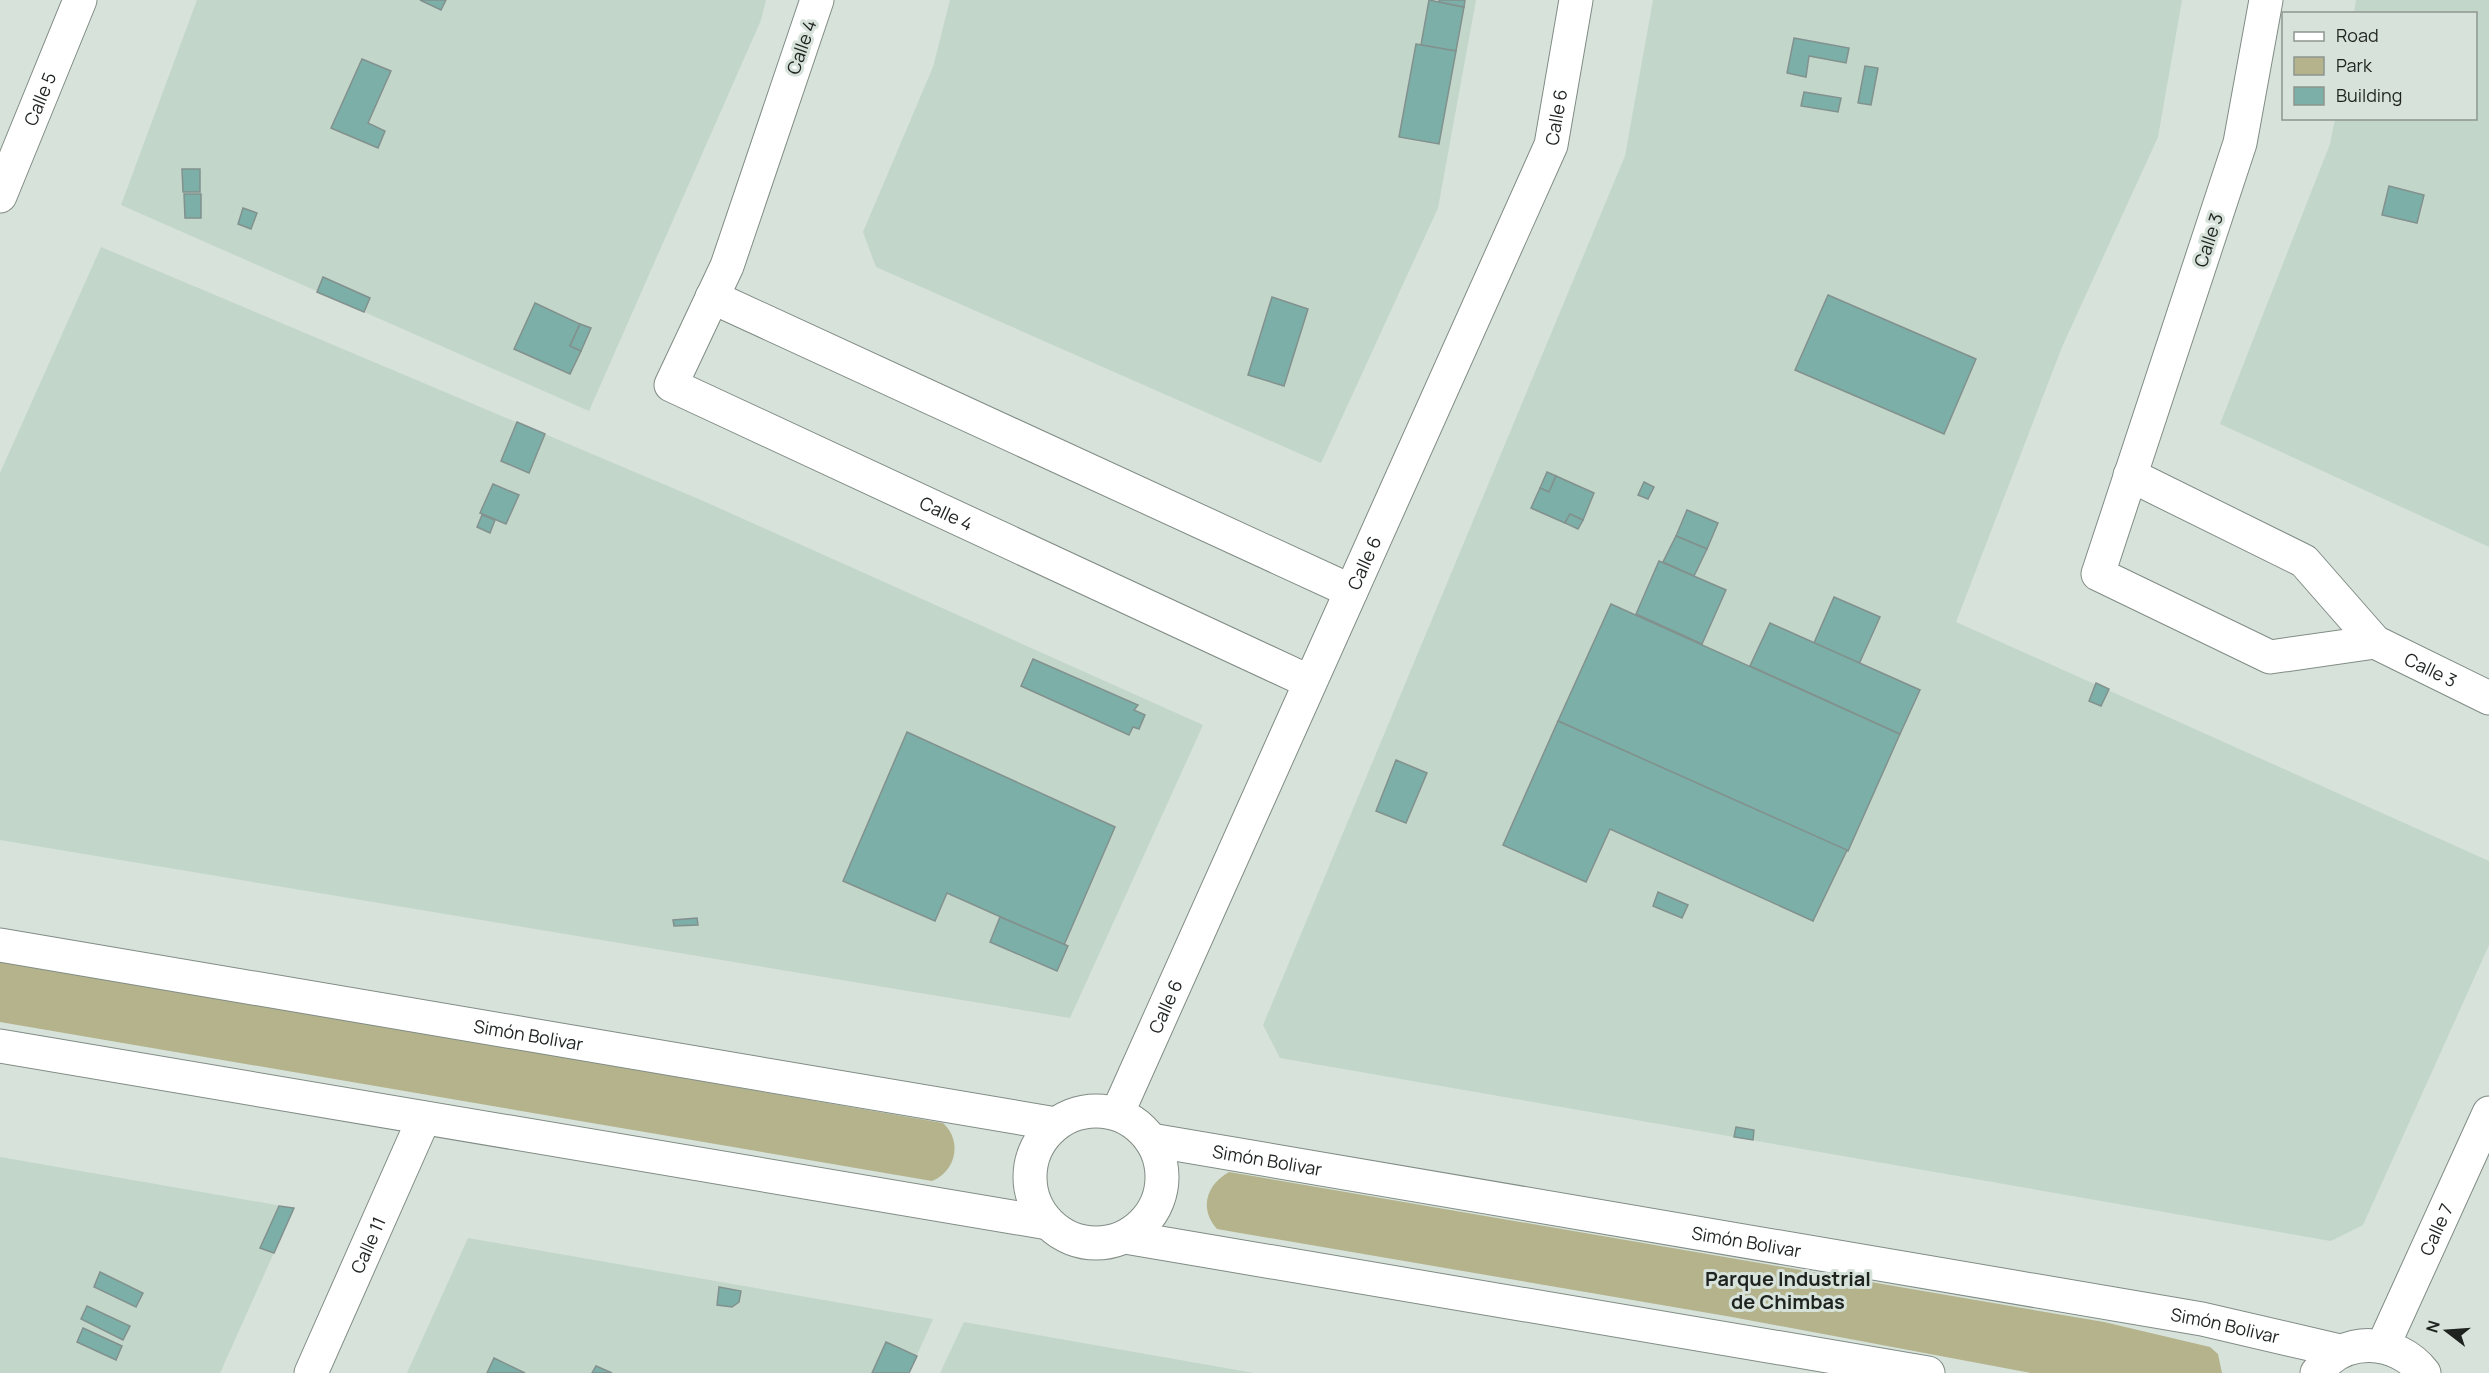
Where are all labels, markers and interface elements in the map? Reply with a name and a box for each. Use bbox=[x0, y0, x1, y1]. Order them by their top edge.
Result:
legend bbox=[2282, 12, 2477, 120]
street label: Calle 4 bbox=[781, 17, 821, 77]
text: Road bbox=[2336, 23, 2379, 47]
text: Park bbox=[2336, 53, 2373, 77]
street label: Calle 5 bbox=[18, 68, 61, 129]
text: Building bbox=[2336, 83, 2402, 107]
street label: Calle 6 bbox=[1539, 87, 1572, 147]
street label: Calle 3 bbox=[2188, 210, 2228, 270]
street label: Calle 4 bbox=[916, 490, 977, 536]
street label: Calle 6 bbox=[1341, 532, 1386, 594]
street label: Calle 3 bbox=[2401, 646, 2461, 692]
street label: Calle 6 bbox=[1143, 976, 1188, 1037]
street label: Simón Bolivar bbox=[472, 1013, 586, 1056]
street label: Simón Bolivar bbox=[1211, 1139, 1324, 1181]
street label: Calle 7 bbox=[2414, 1200, 2458, 1259]
street label: Calle 11 bbox=[345, 1213, 391, 1277]
street label: Simón Bolivar bbox=[1690, 1220, 1804, 1263]
district label: Parque Industrial de Chimbas bbox=[1705, 1265, 1871, 1315]
north arrow bbox=[2417, 1301, 2477, 1361]
street label: Simón Bolivar bbox=[2169, 1302, 2282, 1349]
text: N bbox=[2420, 1318, 2445, 1335]

